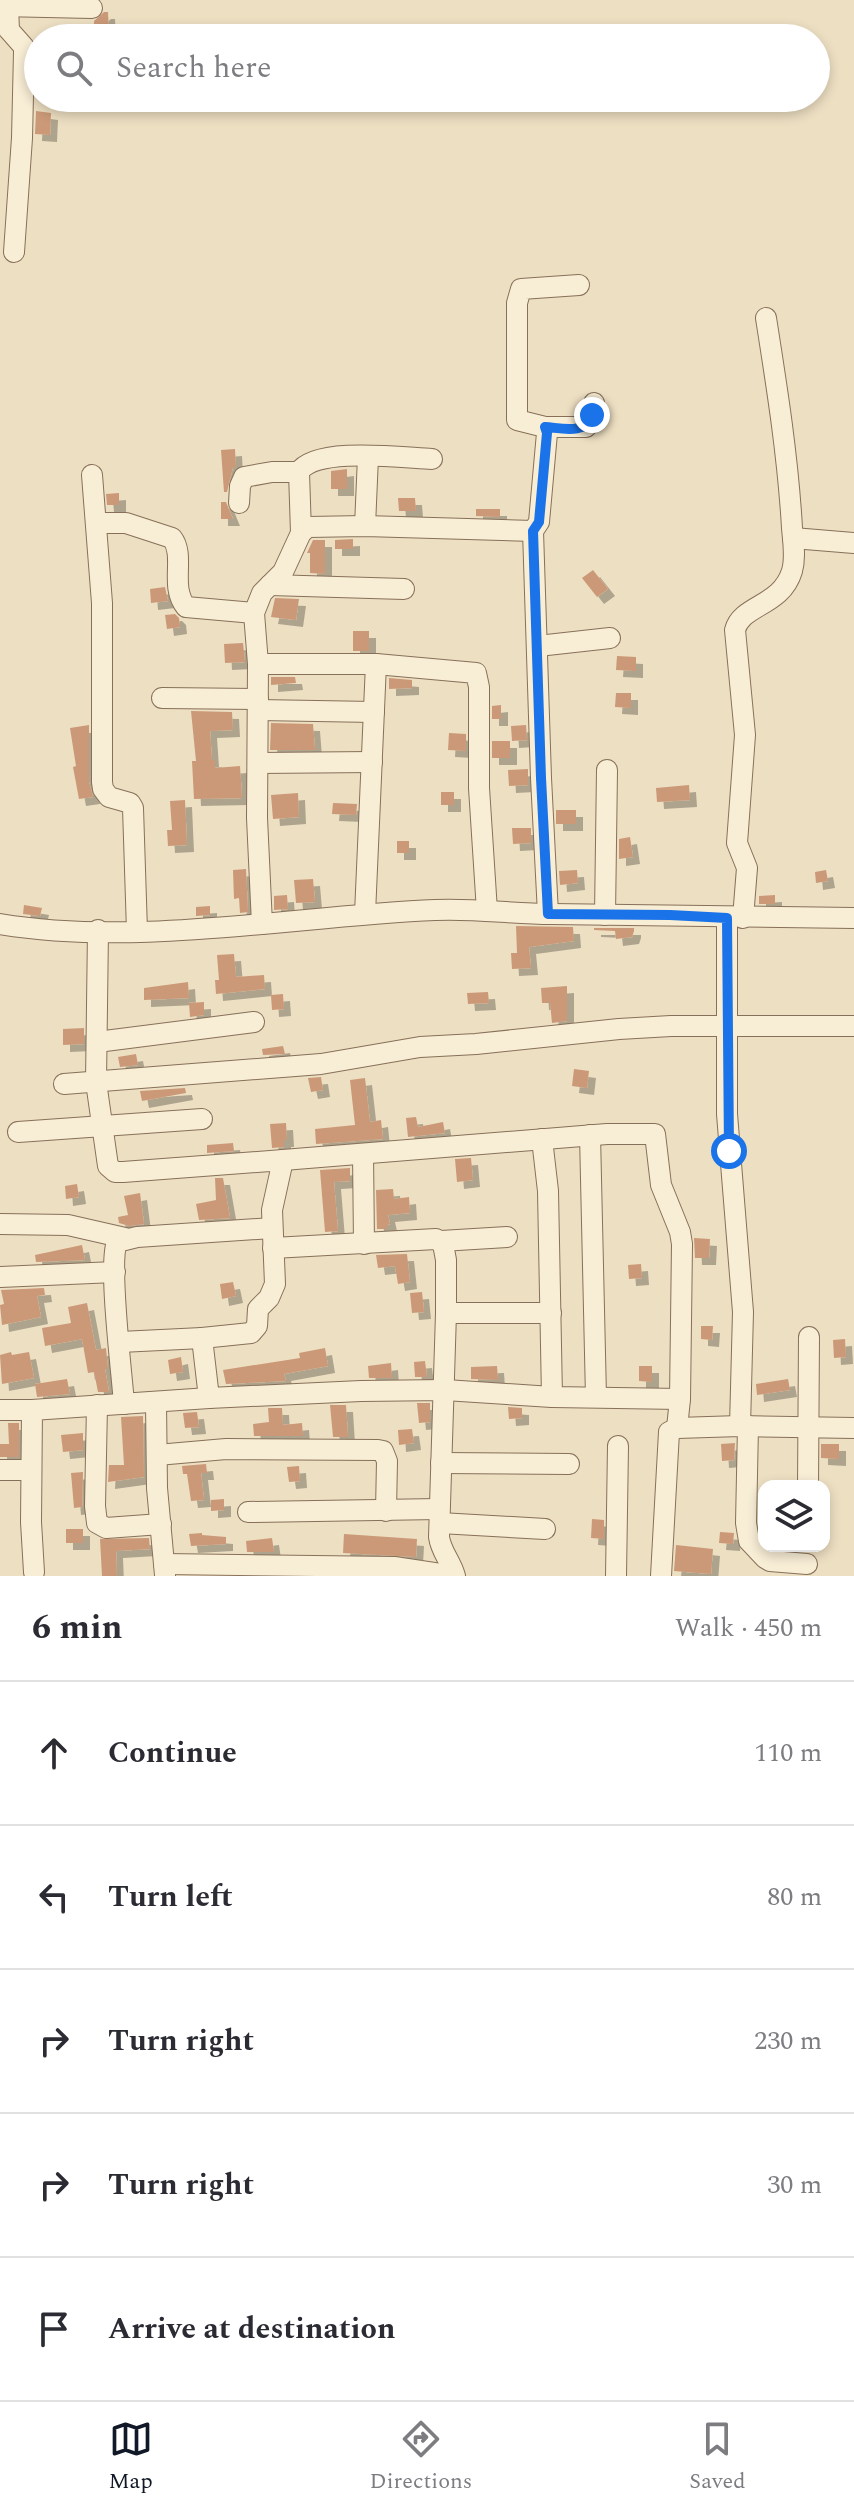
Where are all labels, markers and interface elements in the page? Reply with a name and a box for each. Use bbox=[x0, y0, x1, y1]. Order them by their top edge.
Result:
search box bbox=[24, 24, 830, 112]
text: Search here bbox=[116, 45, 272, 91]
icon: search bbox=[52, 46, 96, 90]
route end bbox=[574, 397, 610, 433]
route start bbox=[711, 1133, 747, 1169]
map controls bbox=[758, 1480, 830, 1552]
button: layers bbox=[758, 1480, 830, 1552]
text: 6 min bbox=[32, 1602, 122, 1654]
text: Walk · 450 m bbox=[675, 1608, 822, 1648]
text: Continue bbox=[108, 1730, 237, 1776]
icon: ahead bbox=[32, 1731, 76, 1775]
text: 110 m bbox=[754, 1733, 822, 1773]
text: Turn left bbox=[108, 1874, 233, 1920]
icon: left bbox=[32, 1875, 76, 1919]
text: 80 m bbox=[767, 1877, 822, 1917]
text: Turn right bbox=[108, 2018, 254, 2064]
icon: right bbox=[32, 2019, 76, 2063]
text: 230 m bbox=[754, 2021, 822, 2061]
text: Turn right bbox=[108, 2162, 254, 2208]
icon: right bbox=[32, 2163, 76, 2207]
text: 30 m bbox=[767, 2165, 822, 2205]
text: Arrive at destination bbox=[108, 2306, 395, 2352]
icon: arrive bbox=[32, 2307, 76, 2351]
tab: Map bbox=[108, 2417, 153, 2498]
tab: Directions bbox=[370, 2417, 472, 2498]
tab: Saved bbox=[689, 2417, 746, 2498]

